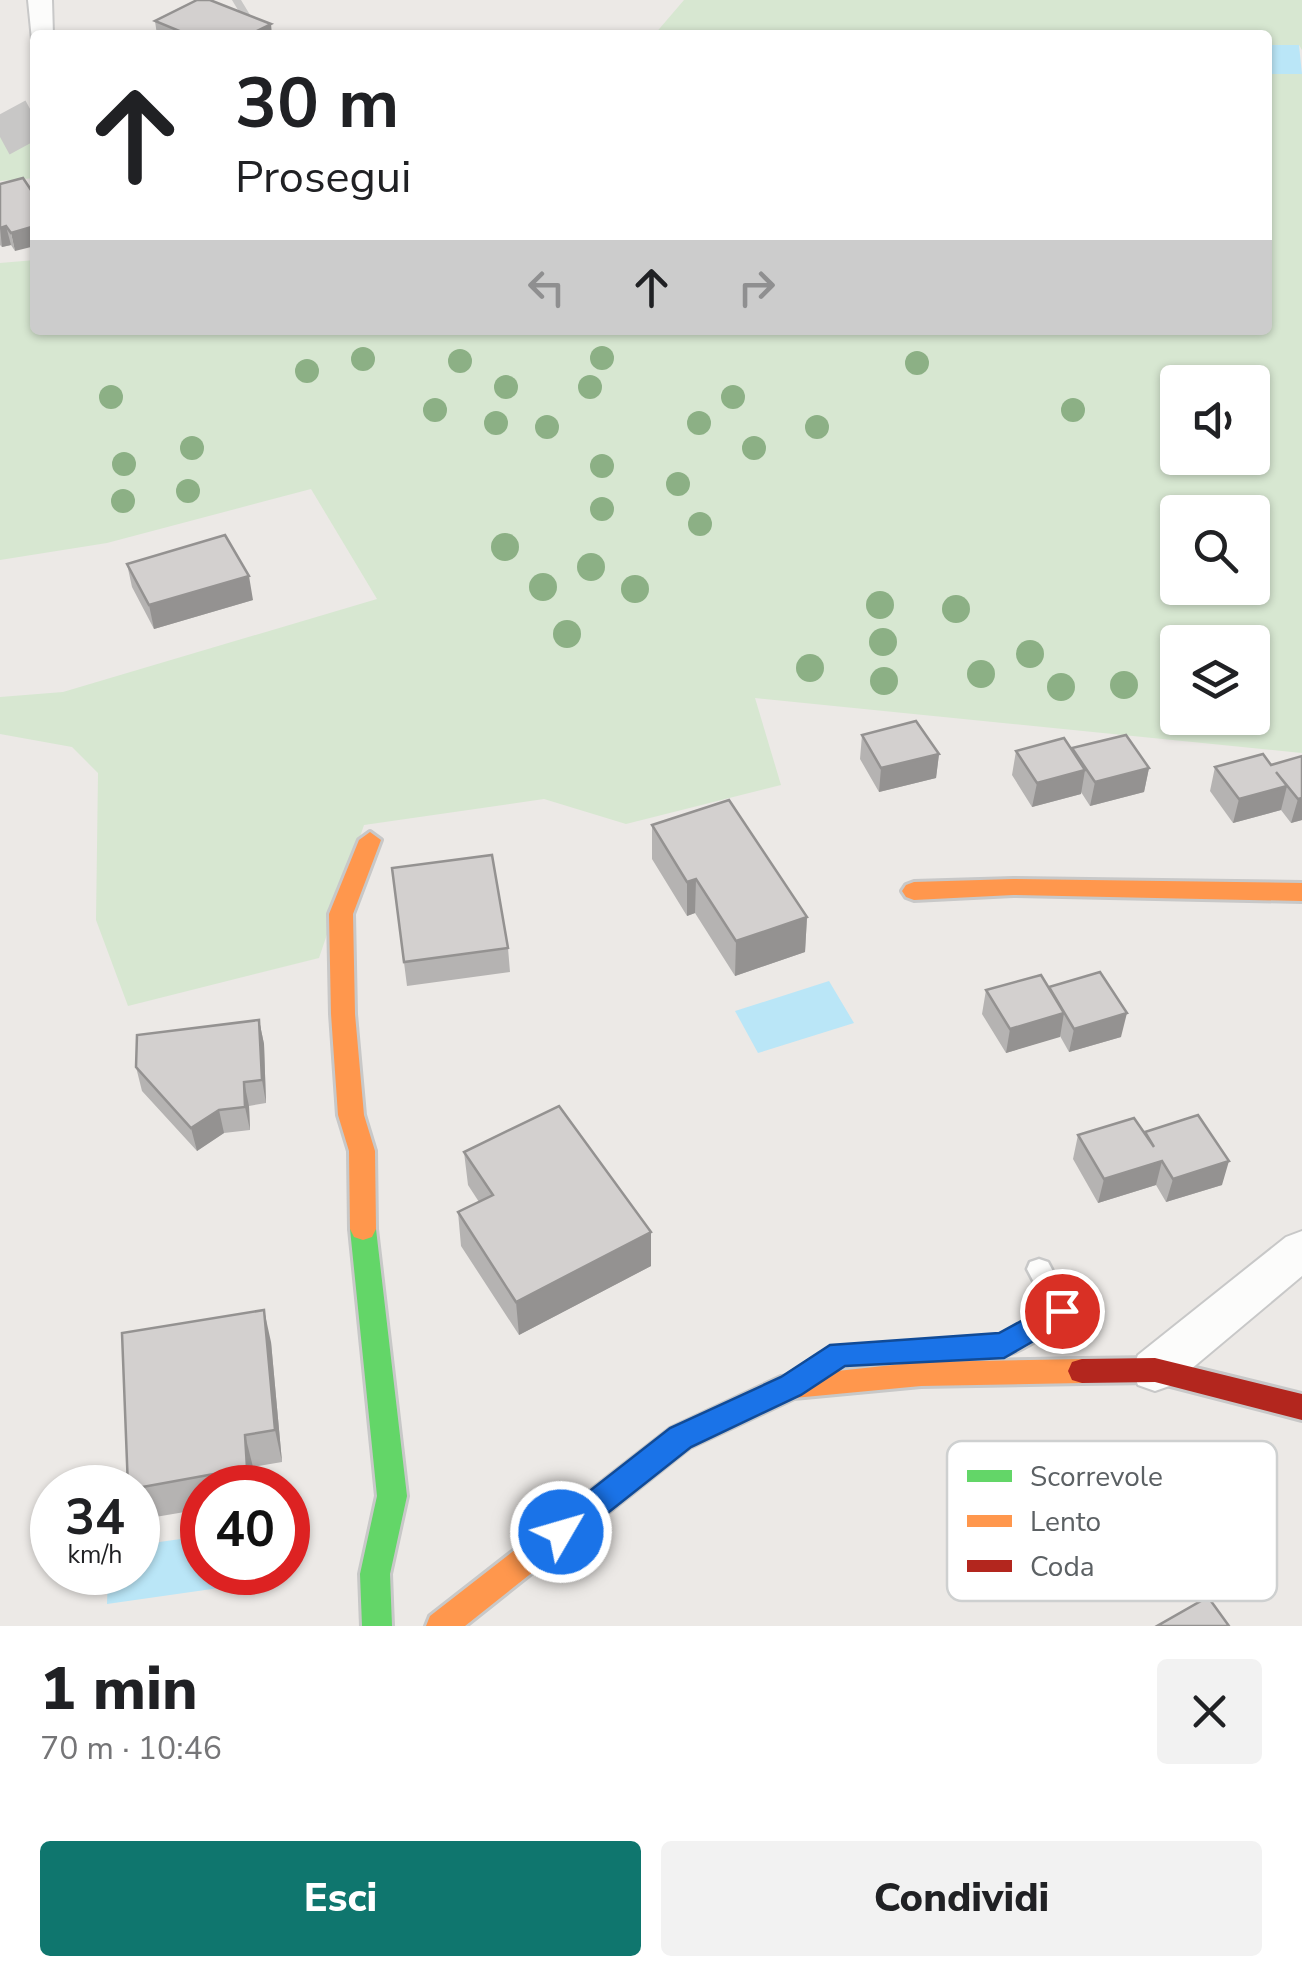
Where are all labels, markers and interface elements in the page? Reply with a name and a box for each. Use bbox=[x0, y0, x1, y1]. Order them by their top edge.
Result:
text: 30 m bbox=[235, 56, 399, 152]
icon: ahead bbox=[70, 70, 200, 200]
text: Prosegui bbox=[235, 147, 412, 208]
icon: left bbox=[519, 260, 574, 315]
icon: ahead bbox=[624, 260, 679, 315]
icon: right bbox=[729, 260, 784, 315]
map controls bbox=[1160, 365, 1270, 735]
button: sound bbox=[1160, 365, 1270, 475]
button: search bbox=[1160, 495, 1270, 605]
button: layers bbox=[1160, 625, 1270, 735]
pin bbox=[1020, 1269, 1105, 1354]
icon: arrive bbox=[1035, 1284, 1090, 1339]
legend bbox=[947, 1441, 1277, 1601]
text: Scorrevole bbox=[1030, 1458, 1163, 1496]
speed limit sign: 40 bbox=[180, 1465, 310, 1595]
position arrow bbox=[509, 1480, 613, 1584]
text: 34 bbox=[65, 1483, 125, 1552]
text: Lento bbox=[1030, 1503, 1101, 1541]
text: km/h bbox=[67, 1538, 123, 1572]
text: Coda bbox=[1030, 1548, 1095, 1586]
text: 1 min bbox=[40, 1648, 198, 1730]
button: close bbox=[1157, 1659, 1262, 1764]
text: 70 m · 10:46 bbox=[40, 1727, 222, 1770]
button: Esci bbox=[40, 1841, 641, 1956]
button: Condividi bbox=[661, 1841, 1262, 1956]

